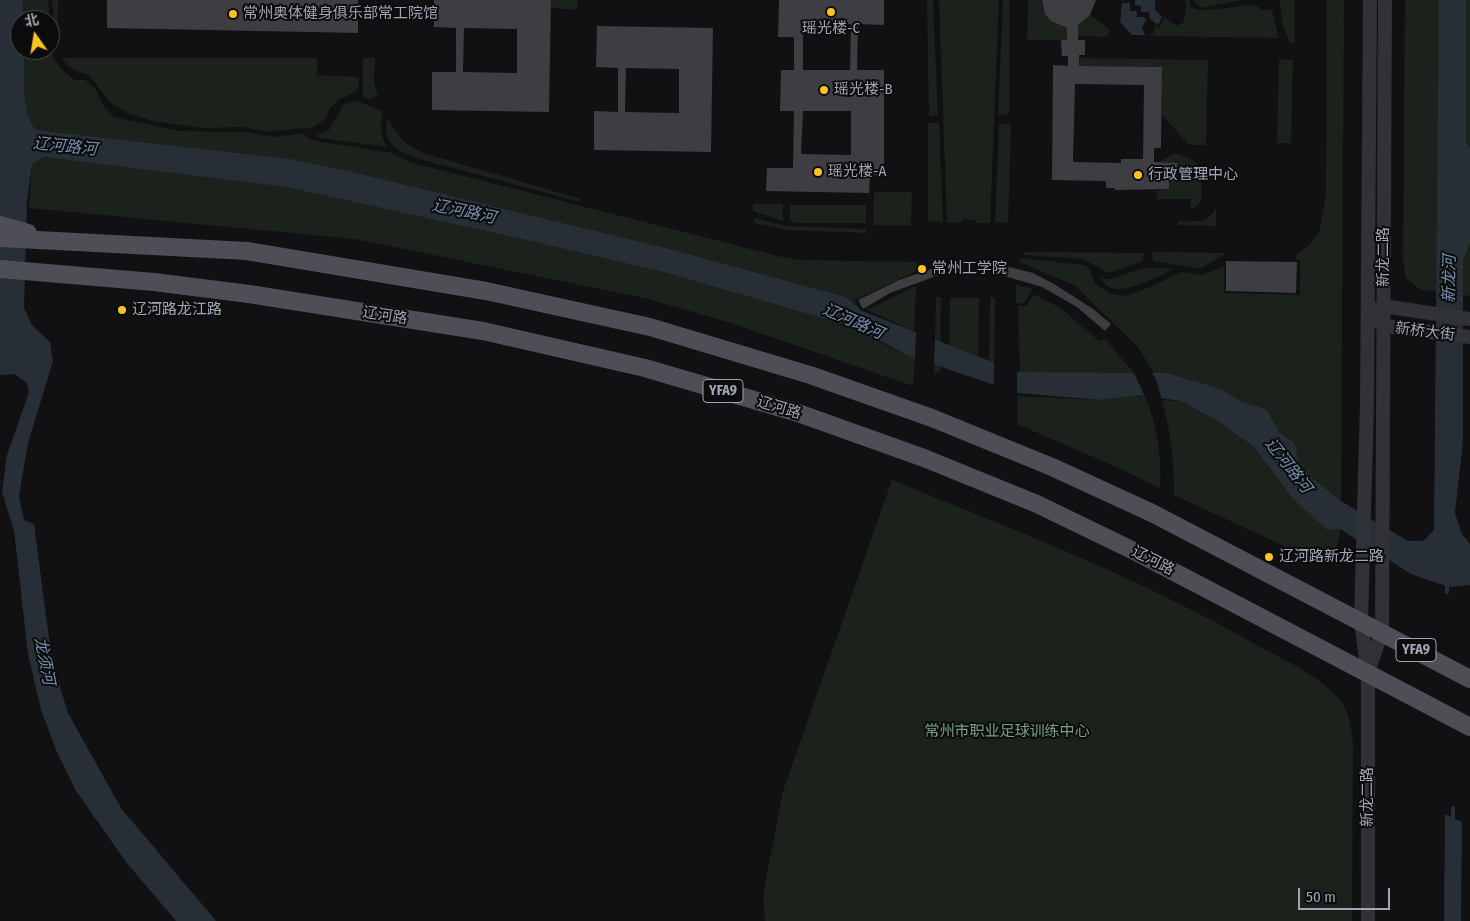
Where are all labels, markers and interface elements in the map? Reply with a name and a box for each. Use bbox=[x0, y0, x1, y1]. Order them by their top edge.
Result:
place label: 常州奥体健身俱乐部常工院馆 bbox=[243, 5, 438, 23]
marker: 瑶光楼-C bbox=[825, 6, 837, 18]
marker: 常州奥体健身俱乐部常工院馆 bbox=[227, 8, 239, 20]
north arrow bbox=[10, 10, 60, 60]
text: 北 bbox=[23, 11, 40, 31]
place label: 瑶光楼-C bbox=[802, 20, 860, 38]
place label: 瑶光楼-B bbox=[834, 81, 893, 99]
marker: 瑶光楼-B bbox=[818, 84, 830, 96]
water label: 辽河路河 bbox=[32, 134, 98, 160]
place label: 瑶光楼-A bbox=[828, 163, 886, 181]
marker: 瑶光楼-A bbox=[812, 166, 824, 178]
place label: 行政管理中心 bbox=[1148, 166, 1238, 184]
marker: 行政管理中心 bbox=[1132, 169, 1144, 181]
water label: 辽河路河 bbox=[431, 196, 497, 228]
street label: 新龙二路 bbox=[1375, 227, 1393, 287]
water label: 新龙河 bbox=[1440, 255, 1460, 303]
place label: 常州工学院 bbox=[932, 260, 1007, 278]
marker: 常州工学院 bbox=[916, 263, 928, 275]
water label: 辽河路河 bbox=[820, 300, 886, 344]
place label: 辽河路龙江路 bbox=[132, 301, 222, 319]
marker: 辽河路龙江路 bbox=[116, 304, 128, 316]
street label: 辽河路 bbox=[361, 304, 409, 328]
street label: 新桥大街 bbox=[1394, 319, 1456, 345]
road number: YFA9 bbox=[703, 380, 743, 402]
street label: 辽河路 bbox=[755, 393, 803, 423]
water label: 辽河路河 bbox=[1261, 435, 1315, 497]
street label: 辽河路 bbox=[1129, 543, 1177, 579]
place label: 辽河路新龙二路 bbox=[1279, 548, 1384, 566]
marker: 辽河路新龙二路 bbox=[1263, 551, 1275, 563]
water label: 龙须河 bbox=[30, 636, 58, 686]
road number: YFA9 bbox=[1396, 638, 1436, 662]
park label: 常州市职业足球训练中心 bbox=[925, 723, 1089, 741]
street label: 新龙二路 bbox=[1359, 767, 1377, 827]
scale bar bbox=[1300, 878, 1392, 910]
text: 50 m bbox=[1306, 888, 1336, 906]

